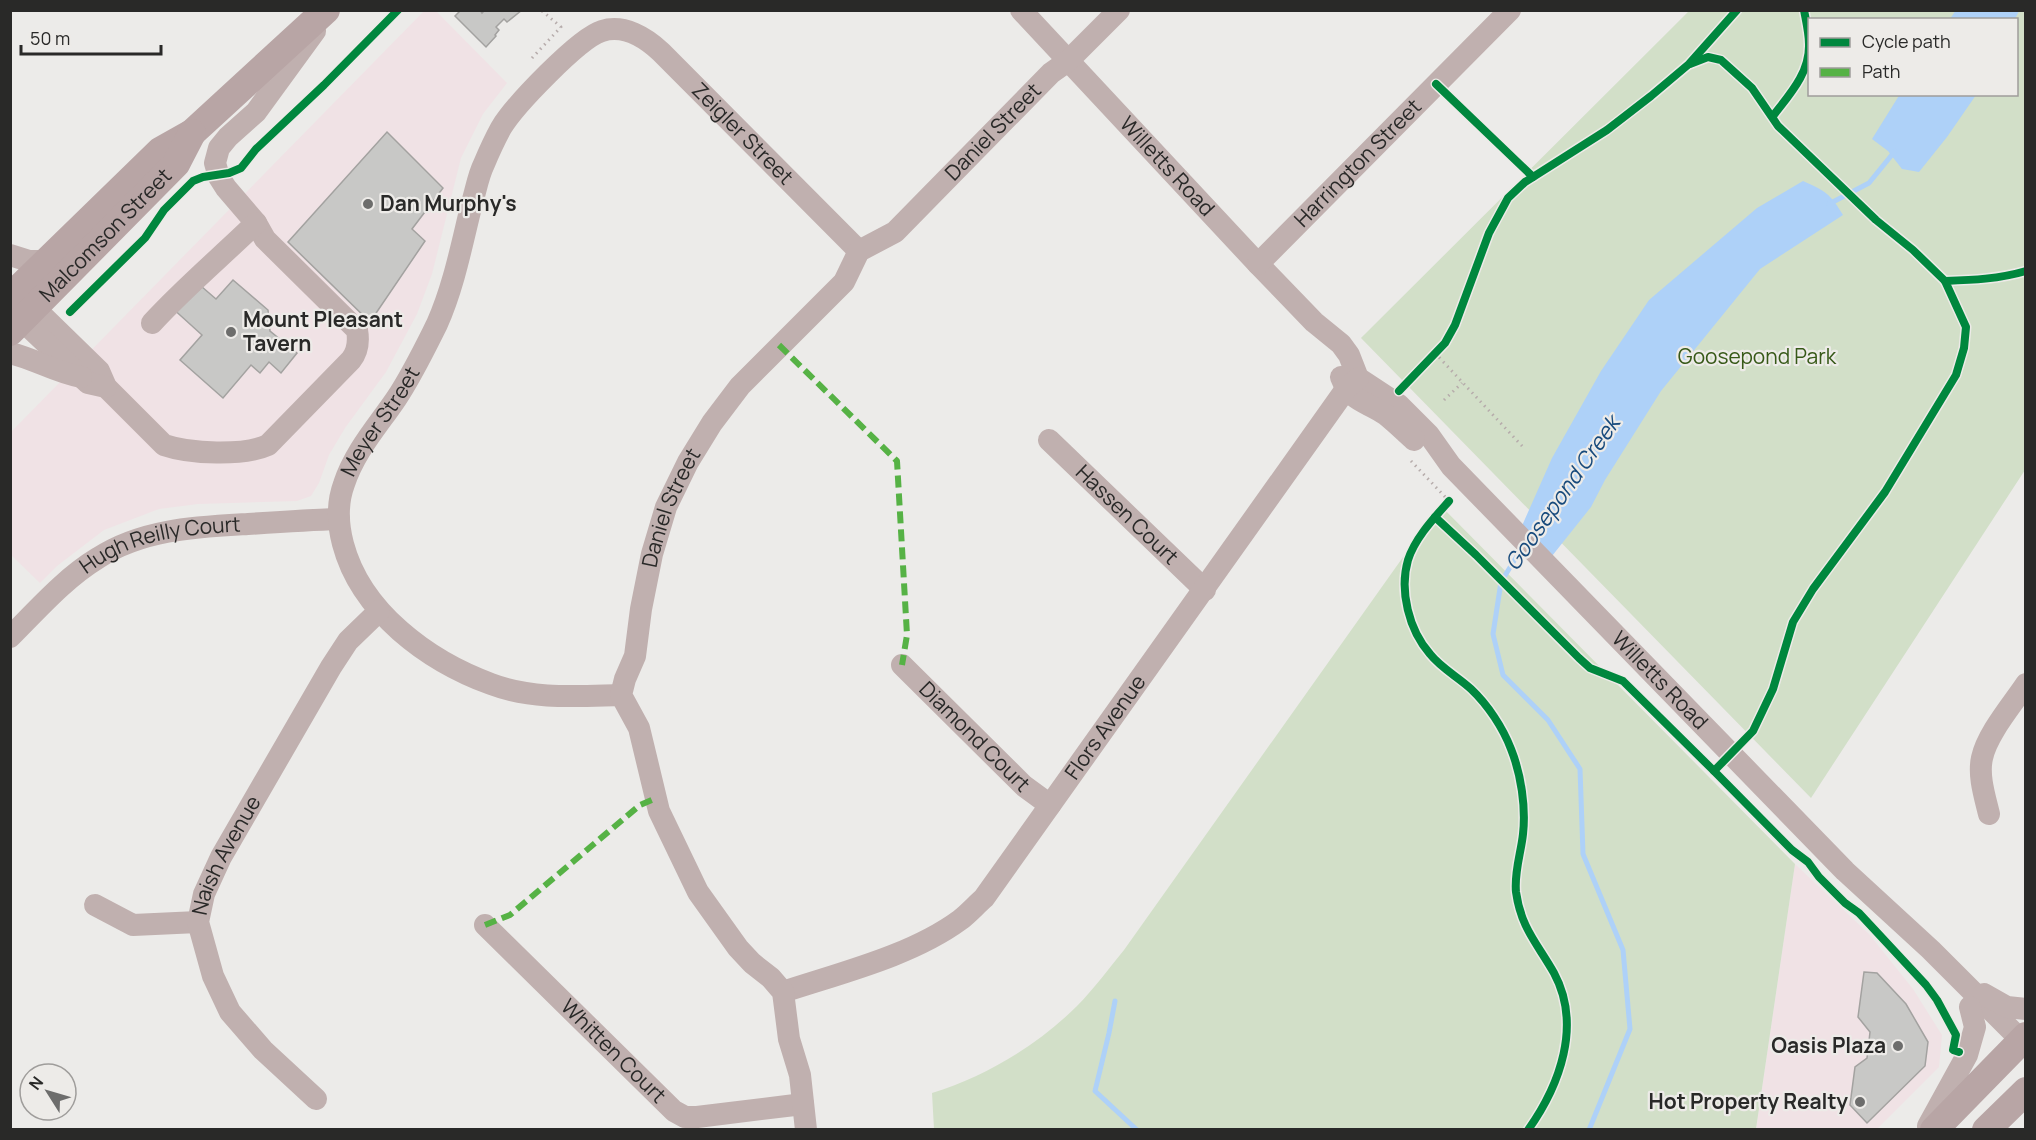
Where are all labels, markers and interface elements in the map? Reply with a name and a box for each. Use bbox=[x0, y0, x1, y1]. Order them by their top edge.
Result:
scale bar bbox=[21, 18, 160, 56]
legend bbox=[1808, 18, 2018, 96]
text: 50 m bbox=[30, 26, 70, 50]
text: Cycle path bbox=[1862, 29, 1951, 53]
text: Path bbox=[1862, 59, 1900, 83]
street label: Zeigler Street bbox=[686, 76, 800, 190]
street label: Daniel Street bbox=[938, 76, 1047, 186]
street label: Harrington Street bbox=[1288, 92, 1427, 233]
street label: Willetts Road bbox=[1114, 110, 1221, 222]
street label: Malcomson Street bbox=[32, 162, 177, 308]
place label: Dan Murphy's bbox=[380, 189, 517, 217]
marker: Dan Murphy's bbox=[361, 197, 375, 211]
place label: Mount Pleasant Tavern bbox=[243, 305, 403, 357]
marker: Mount Pleasant Tavern bbox=[224, 325, 238, 339]
park label: Goosepond Park bbox=[1678, 342, 1837, 370]
street label: Meyer Street bbox=[334, 361, 426, 481]
water label: Goosepond Creek bbox=[1497, 407, 1628, 576]
street label: Daniel Street bbox=[635, 442, 706, 570]
street label: Hassen Court bbox=[1070, 458, 1185, 570]
street label: Hugh Reilly Court bbox=[73, 509, 241, 579]
street label: Willetts Road bbox=[1606, 625, 1715, 735]
street label: Flors Avenue bbox=[1058, 669, 1151, 785]
street label: Diamond Court bbox=[913, 675, 1037, 797]
street label: Naish Avenue bbox=[185, 790, 267, 918]
street label: Whitten Court bbox=[555, 992, 673, 1109]
place label: Oasis Plaza bbox=[1771, 1031, 1886, 1059]
marker: Oasis Plaza bbox=[1891, 1039, 1905, 1053]
north arrow bbox=[18, 1062, 78, 1122]
text: N bbox=[24, 1072, 48, 1094]
place label: Hot Property Realty bbox=[1649, 1087, 1848, 1115]
marker: Hot Property Realty bbox=[1853, 1095, 1867, 1109]

